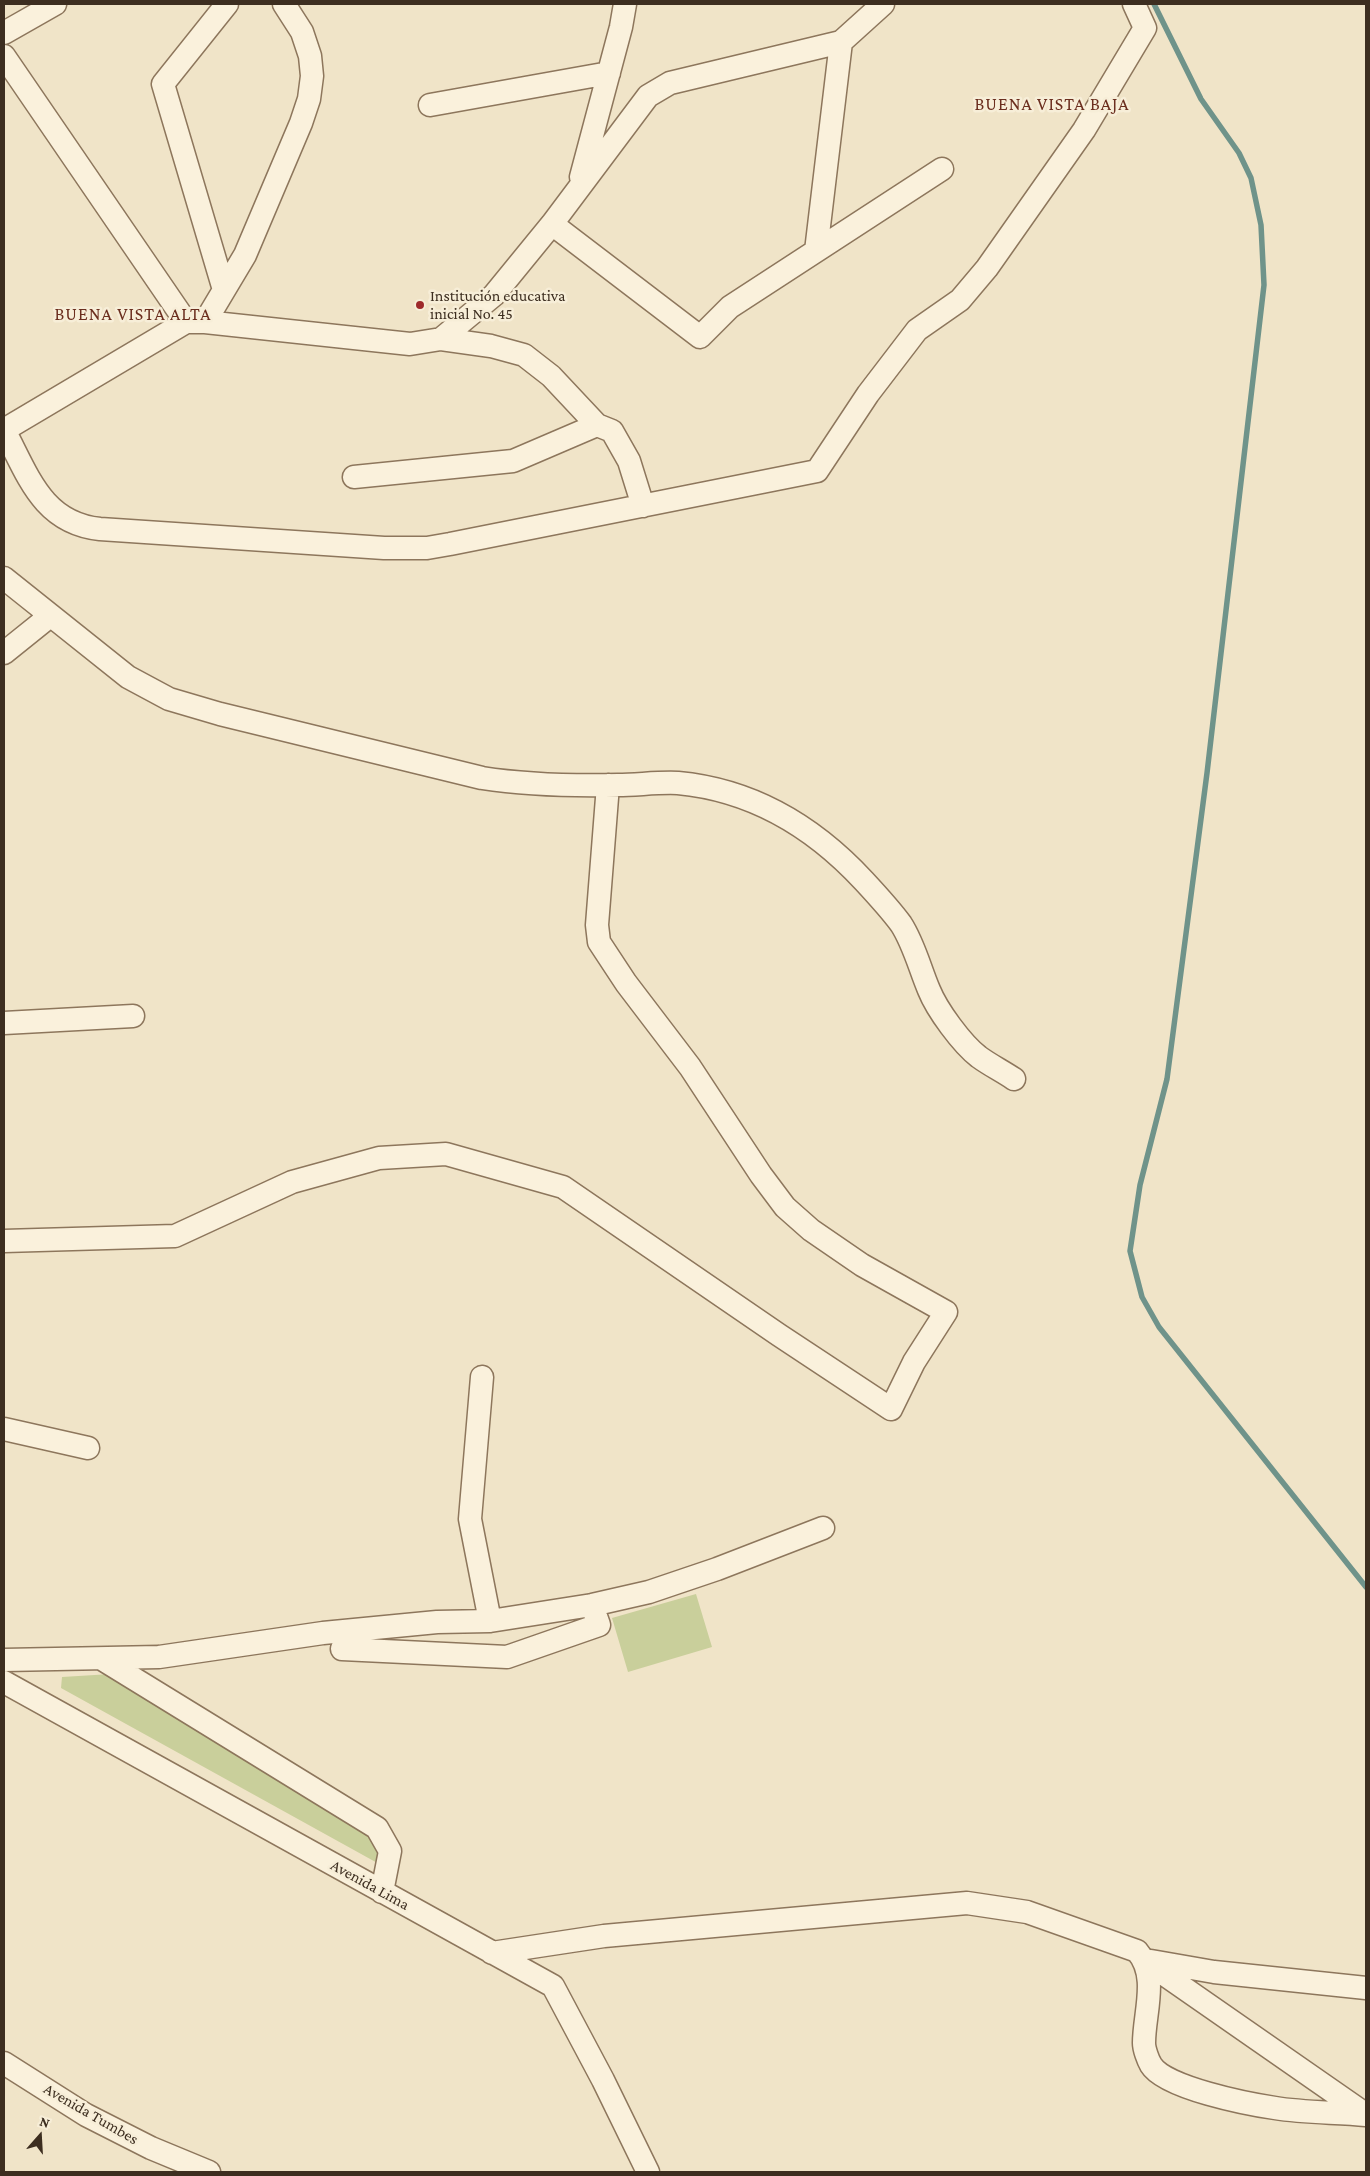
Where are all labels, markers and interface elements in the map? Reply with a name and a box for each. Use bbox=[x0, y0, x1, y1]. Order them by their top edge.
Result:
district label: BUENA VISTA BAJA bbox=[972, 93, 1132, 115]
place label: Institución educativa inicial No. 45 bbox=[430, 286, 565, 324]
marker: Institución educativa inicial No. 45 bbox=[414, 299, 426, 311]
district label: BUENA VISTA ALTA bbox=[52, 303, 214, 325]
street label: Avenida Lima bbox=[327, 1855, 413, 1915]
street label: Avenida Tumbes bbox=[40, 2079, 142, 2149]
north arrow bbox=[15, 2111, 65, 2161]
text: N bbox=[38, 2113, 52, 2131]

